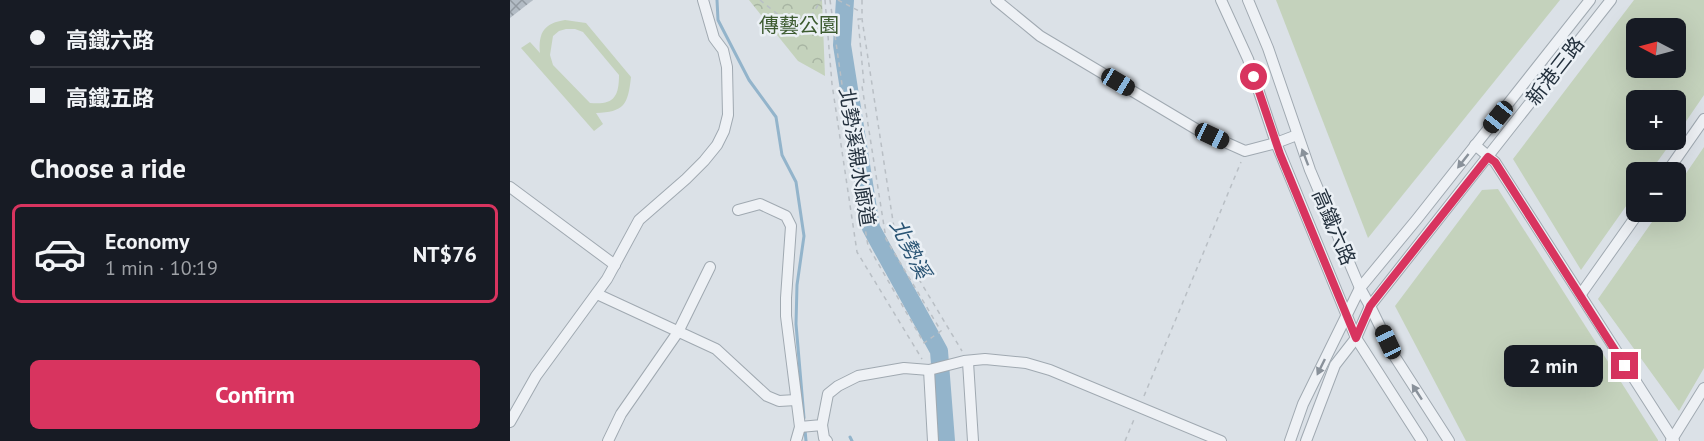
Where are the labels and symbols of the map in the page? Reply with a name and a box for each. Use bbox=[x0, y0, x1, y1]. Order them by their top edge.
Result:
park label: 傳藝公園 bbox=[759, 12, 839, 38]
north arrow bbox=[1626, 18, 1686, 78]
street label: 新港三路 bbox=[1520, 31, 1590, 111]
route start bbox=[1240, 63, 1267, 90]
car bbox=[1098, 65, 1138, 99]
street label: 北勢溪親水廊道 bbox=[833, 86, 881, 228]
car bbox=[1480, 97, 1516, 137]
car bbox=[1192, 120, 1232, 152]
one-way arrow bbox=[1300, 147, 1310, 165]
one-way arrow bbox=[1456, 153, 1469, 169]
street label: 高鐵六路 bbox=[1306, 185, 1362, 269]
water label: 北勢溪 bbox=[884, 215, 938, 286]
car bbox=[1372, 322, 1404, 362]
callout: 2 min bbox=[1505, 345, 1604, 387]
route end bbox=[1611, 352, 1638, 379]
one-way arrow bbox=[1316, 358, 1326, 375]
one-way arrow bbox=[1412, 384, 1423, 400]

